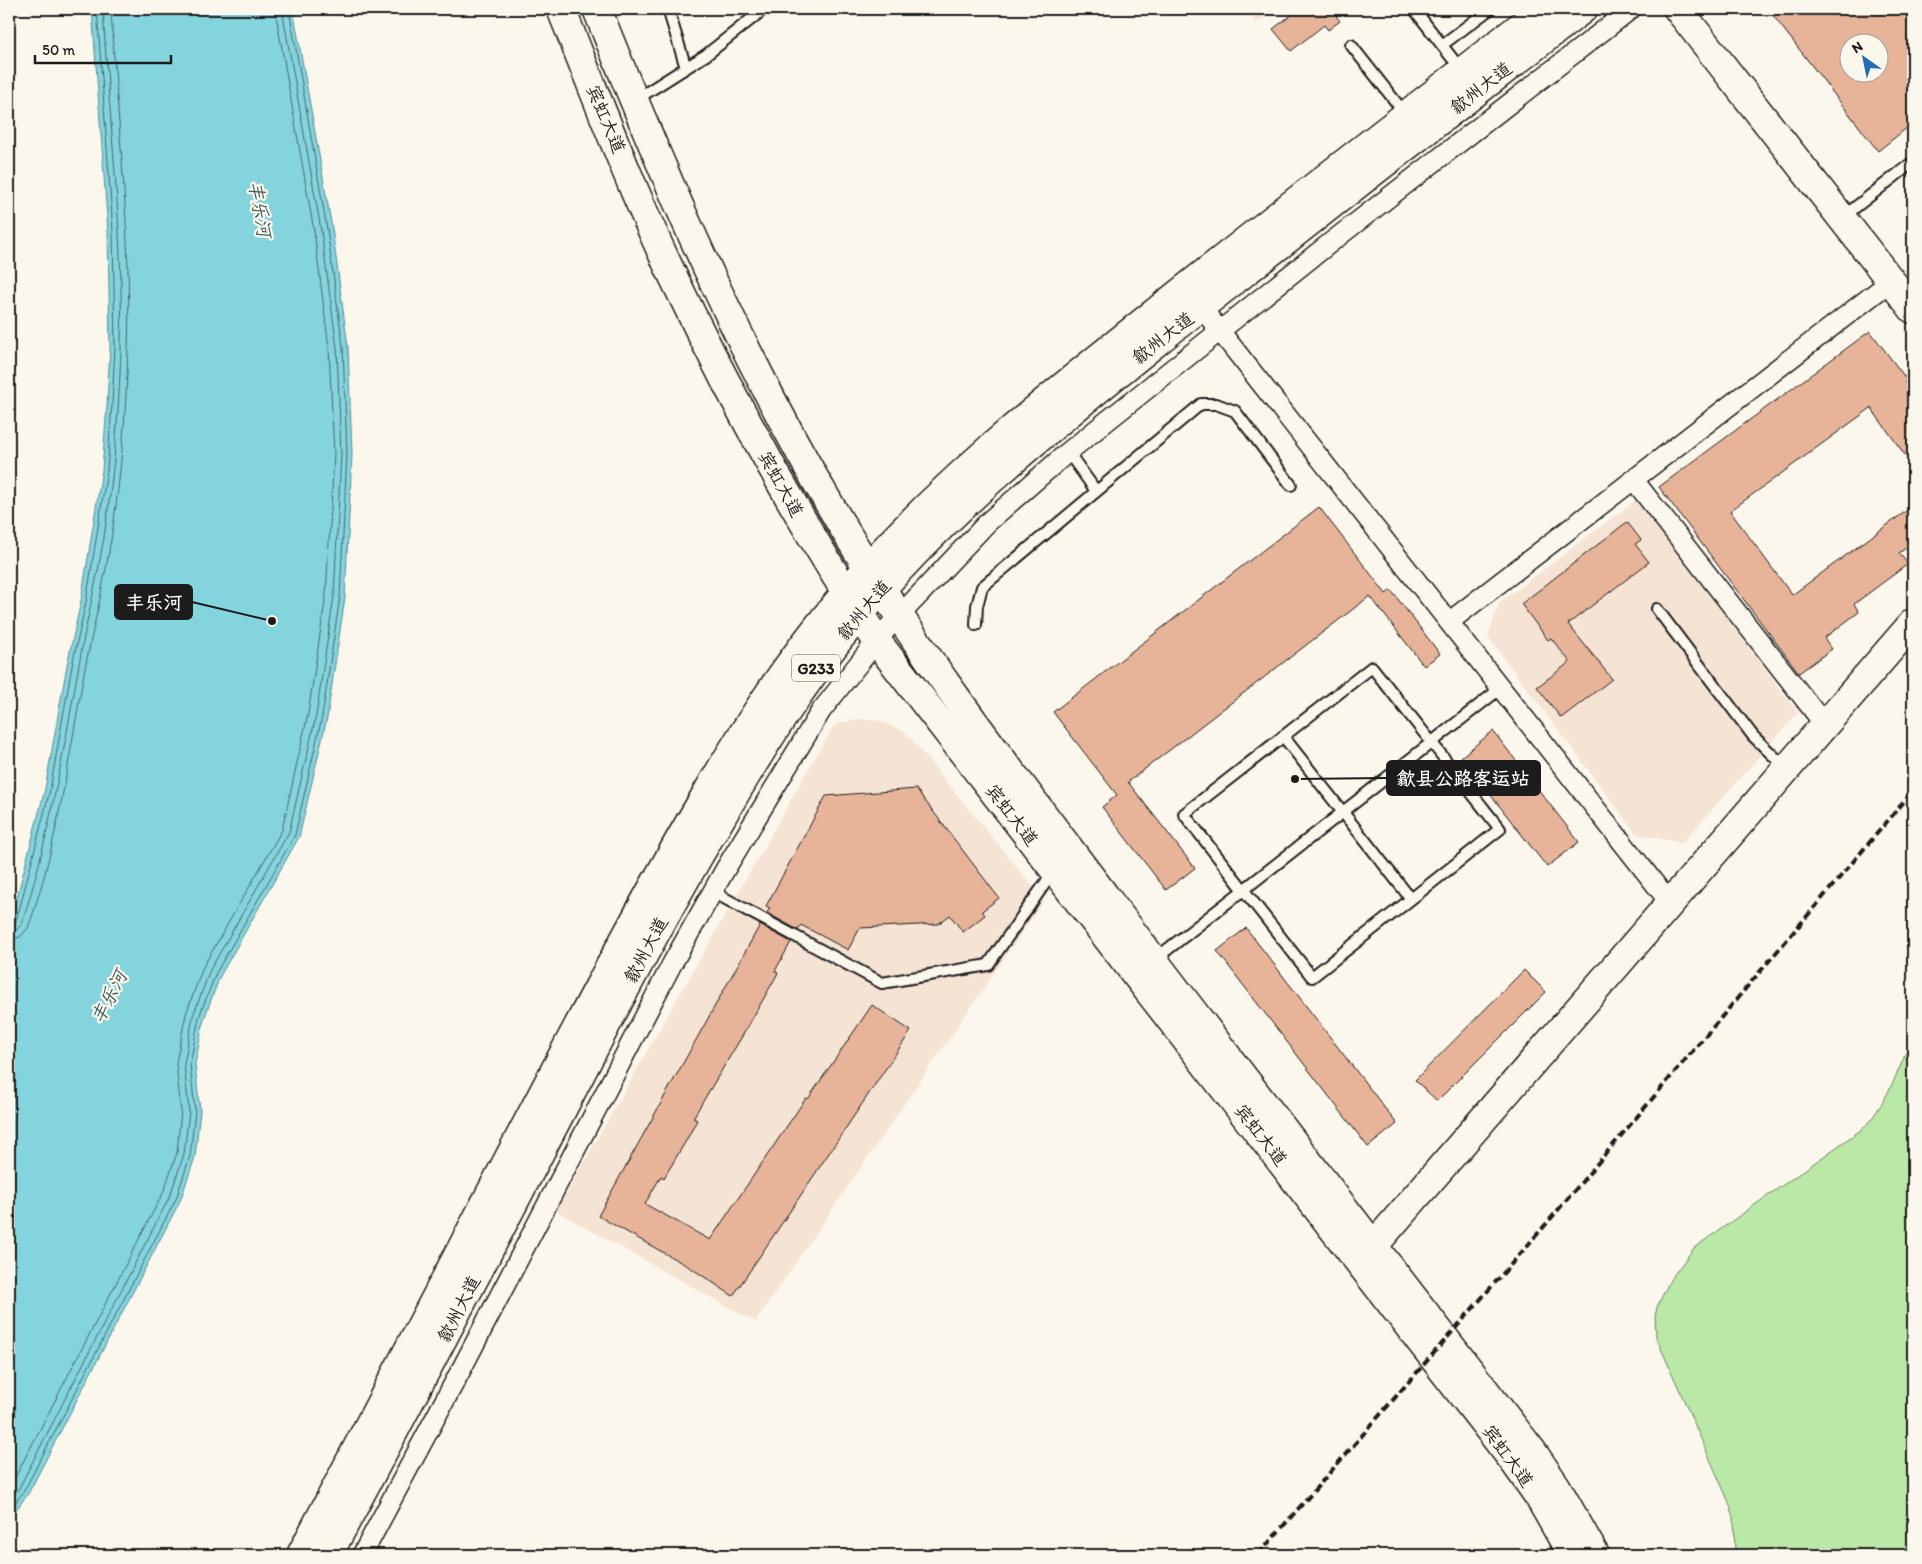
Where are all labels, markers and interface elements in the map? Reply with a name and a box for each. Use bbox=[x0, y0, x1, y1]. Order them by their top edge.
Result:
scale bar bbox=[35, 32, 171, 64]
north arrow bbox=[1840, 32, 1890, 82]
text: N bbox=[1849, 38, 1866, 57]
text: 50 m bbox=[42, 41, 75, 59]
street label: 歙州大道 bbox=[1446, 57, 1516, 119]
street label: 宾虹大道 bbox=[582, 82, 630, 156]
water label: 丰乐河 bbox=[244, 179, 277, 242]
street label: 歙州大道 bbox=[1128, 307, 1198, 369]
street label: 宾虹大道 bbox=[754, 447, 808, 521]
street label: 歙州大道 bbox=[832, 575, 896, 645]
callout: 丰乐河 bbox=[115, 585, 192, 619]
text: 丰乐河 bbox=[125, 591, 183, 614]
road number: G233 bbox=[792, 654, 840, 681]
callout: 歙县公路客运站 bbox=[1387, 761, 1540, 795]
text: 歙县公路客运站 bbox=[1396, 767, 1530, 790]
street label: 宾虹大道 bbox=[981, 780, 1043, 850]
street label: 歙州大道 bbox=[619, 913, 673, 987]
water label: 丰乐河 bbox=[86, 964, 134, 1028]
street label: 宾虹大道 bbox=[1230, 1100, 1292, 1170]
street label: 歙州大道 bbox=[433, 1272, 485, 1346]
street label: 宾虹大道 bbox=[1478, 1420, 1538, 1492]

